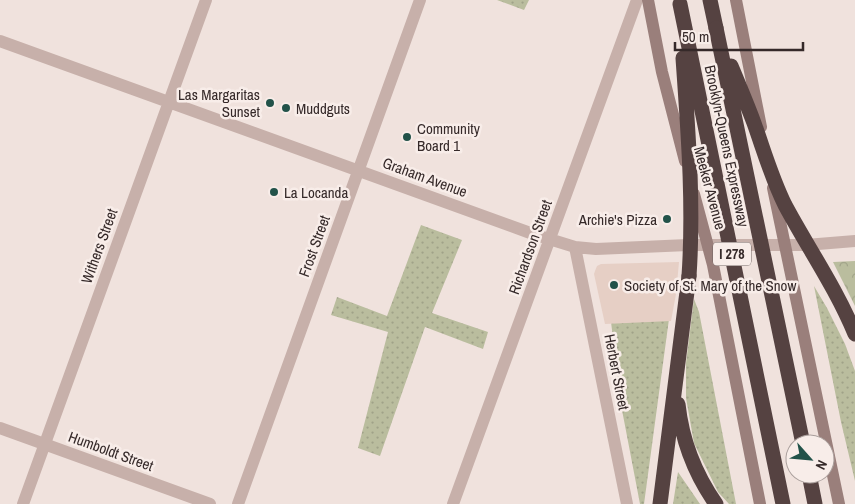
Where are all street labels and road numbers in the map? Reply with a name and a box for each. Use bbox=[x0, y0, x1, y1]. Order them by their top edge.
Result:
street label: Brooklyn-Queens Expressway bbox=[700, 63, 755, 230]
street label: Meeker Avenue bbox=[689, 144, 731, 232]
street label: Graham Avenue bbox=[380, 152, 470, 202]
street label: Richardson Street bbox=[503, 196, 557, 297]
street label: Withers Street bbox=[76, 205, 123, 287]
street label: Frost Street bbox=[293, 212, 335, 280]
road number: I 278 bbox=[713, 242, 751, 266]
street label: Herbert Street bbox=[599, 332, 635, 412]
street label: Humboldt Street bbox=[66, 426, 157, 476]

